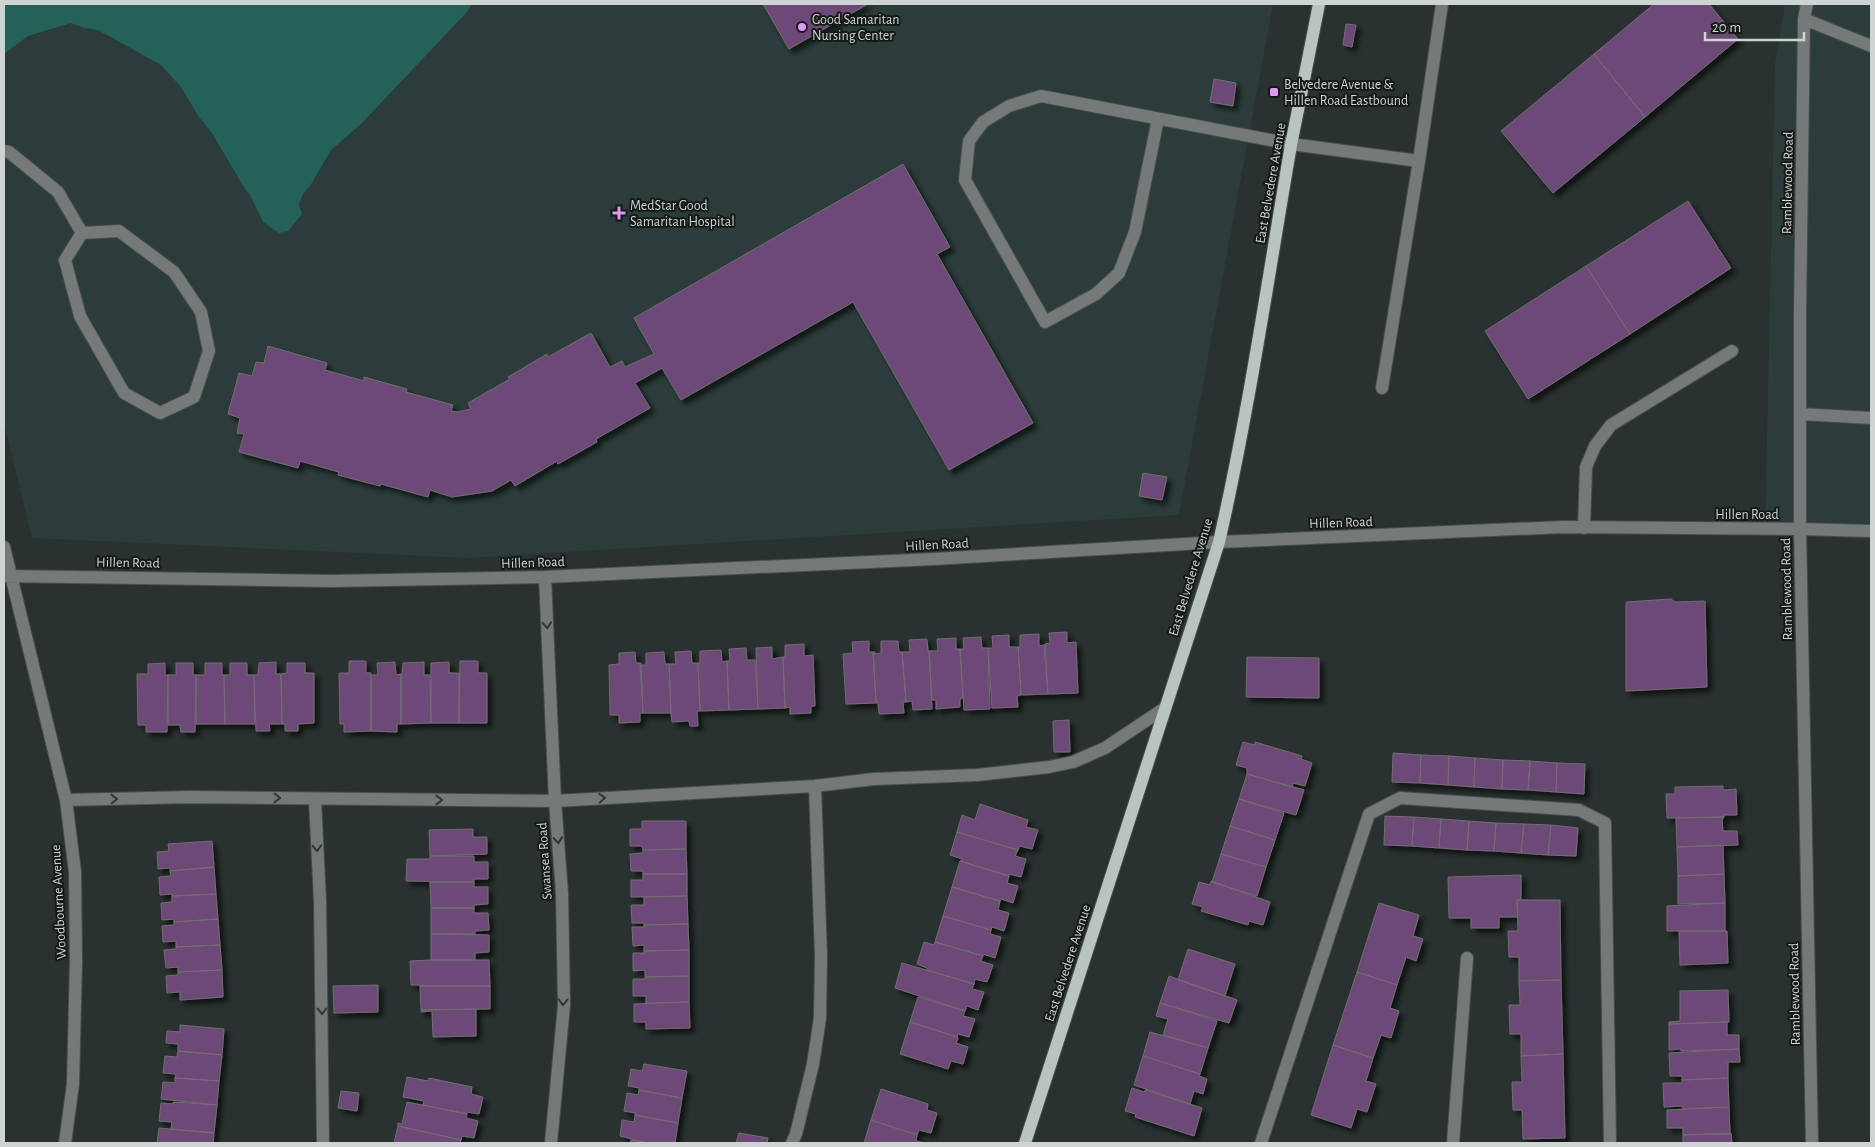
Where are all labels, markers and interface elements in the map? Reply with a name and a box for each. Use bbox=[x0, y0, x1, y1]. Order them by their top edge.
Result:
scale bar bbox=[1705, 10, 1804, 42]
place label: Good Samaritan Nursing Center bbox=[812, 13, 900, 43]
text: 20 m bbox=[1712, 20, 1741, 35]
marker: Good Samaritan Nursing Center bbox=[796, 21, 808, 33]
place label: Belvedere Avenue & Hillen Road Eastbound bbox=[1284, 78, 1408, 108]
marker: Belvedere Avenue & Hillen Road Eastbound bbox=[1268, 86, 1280, 98]
street label: East Belvedere Avenue bbox=[1253, 122, 1288, 245]
street label: Ramblewood Road bbox=[1780, 132, 1796, 234]
place label: MedStar Good Samaritan Hospital bbox=[630, 199, 735, 229]
marker: MedStar Good Samaritan Hospital bbox=[612, 206, 626, 220]
street label: Hillen Road bbox=[1715, 508, 1779, 522]
street label: Hillen Road bbox=[1309, 515, 1373, 531]
street label: East Belvedere Avenue bbox=[1166, 517, 1216, 638]
street label: Hillen Road bbox=[905, 536, 969, 554]
street label: Ramblewood Road bbox=[1779, 538, 1795, 640]
street label: Hillen Road bbox=[96, 555, 160, 571]
street label: Hillen Road bbox=[501, 555, 565, 571]
one-way arrow bbox=[541, 622, 552, 630]
one-way arrow bbox=[111, 793, 119, 804]
one-way arrow bbox=[274, 793, 281, 803]
one-way arrow bbox=[598, 793, 606, 804]
one-way arrow bbox=[436, 795, 444, 805]
street label: Swansea Road bbox=[535, 822, 555, 900]
one-way arrow bbox=[552, 836, 563, 844]
street label: Woodbourne Avenue bbox=[49, 844, 69, 960]
one-way arrow bbox=[312, 845, 323, 853]
street label: East Belvedere Avenue bbox=[1042, 903, 1093, 1024]
street label: Ramblewood Road bbox=[1787, 943, 1803, 1045]
one-way arrow bbox=[558, 999, 568, 1007]
one-way arrow bbox=[317, 1007, 327, 1015]

